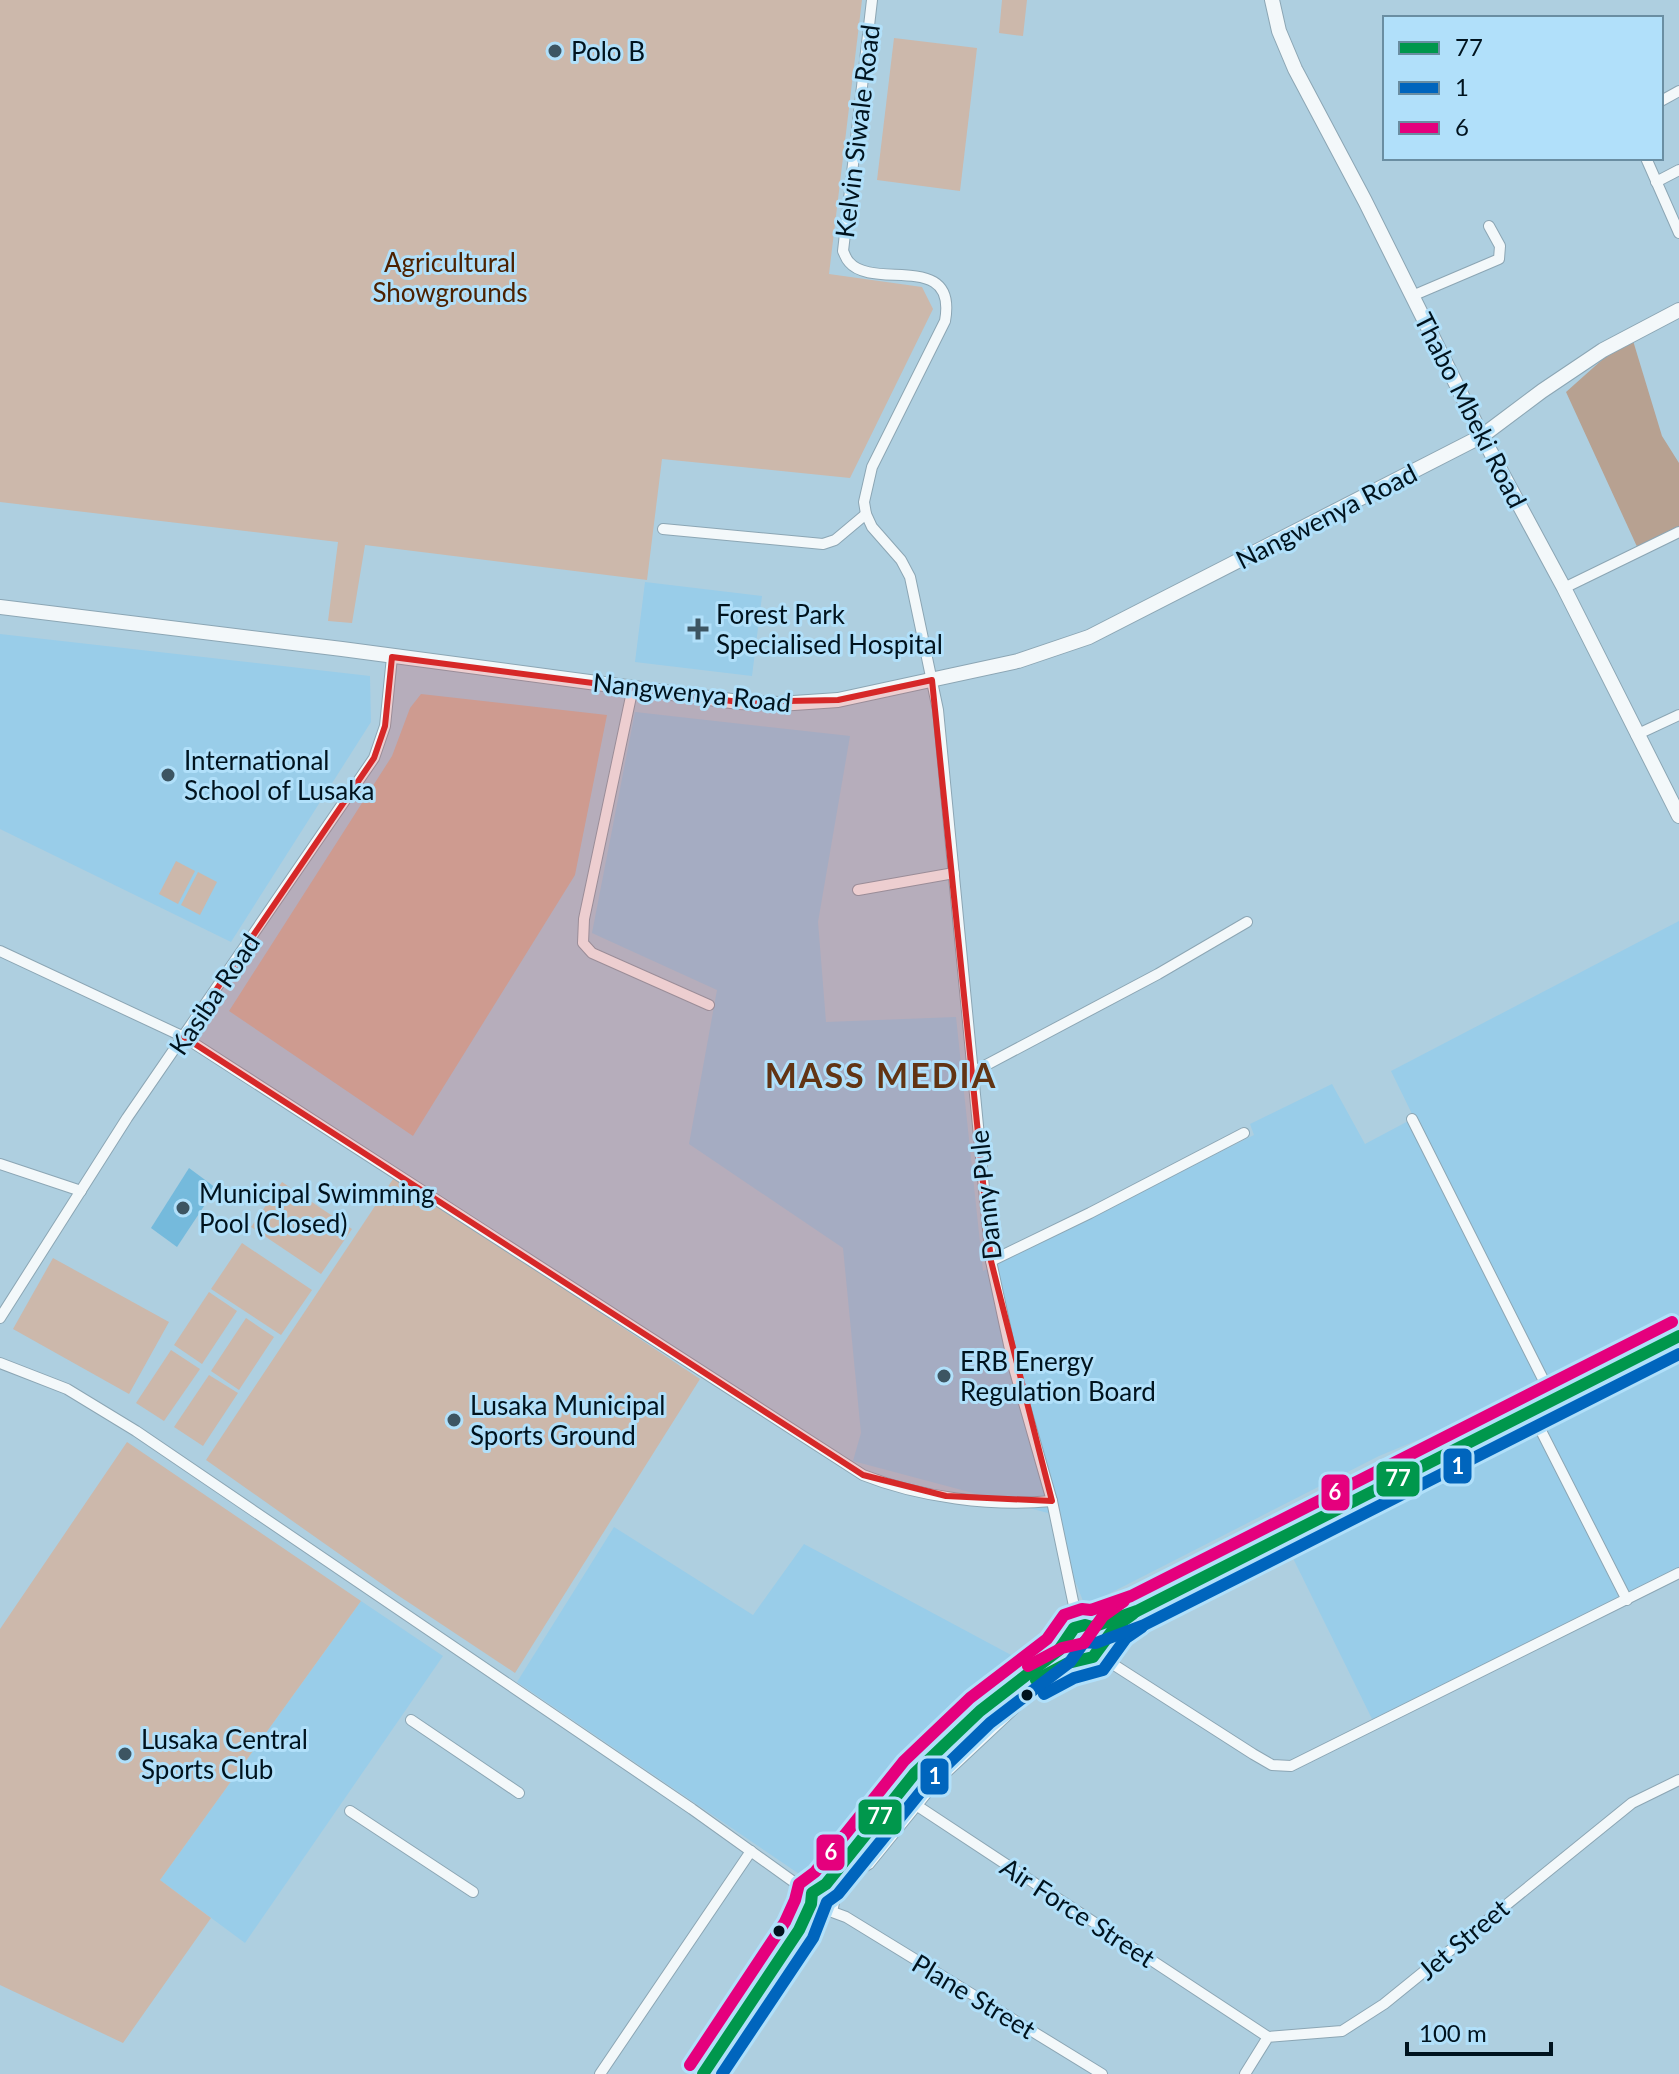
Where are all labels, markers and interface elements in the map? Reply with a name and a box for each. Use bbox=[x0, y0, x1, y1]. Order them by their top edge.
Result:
legend bbox=[1383, 16, 1663, 160]
street label: Kelvin Siwale Road bbox=[828, 23, 886, 239]
text: 77 bbox=[1455, 32, 1483, 61]
place label: Polo B bbox=[571, 35, 645, 67]
marker: Polo B bbox=[546, 42, 564, 60]
text: 1 bbox=[1455, 72, 1469, 101]
text: 6 bbox=[1455, 112, 1469, 141]
park label: Agricultural Showgrounds bbox=[372, 246, 528, 308]
street label: Thabo Mbeki Road bbox=[1408, 307, 1534, 513]
street label: Nangwenya Road bbox=[1230, 457, 1422, 575]
place label: Forest Park Specialised Hospital bbox=[716, 598, 943, 660]
marker: Forest Park Specialised Hospital bbox=[687, 618, 709, 640]
street label: Nangwenya Road bbox=[591, 666, 793, 718]
place label: International School of Lusaka bbox=[184, 744, 374, 806]
marker: International School of Lusaka bbox=[159, 766, 177, 784]
street label: Kasiba Road bbox=[162, 927, 266, 1061]
district label: MASS MEDIA bbox=[765, 1054, 997, 1095]
street label: Danny Pule bbox=[962, 1129, 1008, 1261]
place label: Municipal Swimming Pool (Closed) bbox=[199, 1177, 434, 1239]
marker: Municipal Swimming Pool (Closed) bbox=[174, 1199, 192, 1217]
place label: ERB Energy Regulation Board bbox=[960, 1345, 1156, 1407]
marker: ERB Energy Regulation Board bbox=[935, 1367, 953, 1385]
place label: Lusaka Municipal Sports Ground bbox=[470, 1389, 666, 1451]
marker: Lusaka Municipal Sports Ground bbox=[445, 1411, 463, 1429]
line badge: 1 bbox=[1442, 1447, 1473, 1485]
text: 1 bbox=[1452, 1452, 1464, 1479]
line badge: 77 bbox=[1375, 1460, 1421, 1498]
text: 77 bbox=[1385, 1464, 1411, 1491]
line badge: 6 bbox=[1320, 1473, 1351, 1512]
text: 6 bbox=[1329, 1478, 1342, 1505]
unlabelled marker bbox=[1019, 1687, 1035, 1703]
place label: Lusaka Central Sports Club bbox=[141, 1723, 308, 1785]
marker: Lusaka Central Sports Club bbox=[116, 1745, 134, 1763]
line badge: 1 bbox=[919, 1757, 950, 1796]
text: 1 bbox=[929, 1762, 941, 1789]
line badge: 77 bbox=[857, 1798, 903, 1836]
text: 77 bbox=[867, 1802, 893, 1829]
line badge: 6 bbox=[815, 1833, 846, 1872]
text: 6 bbox=[825, 1838, 838, 1865]
street label: Air Force Street bbox=[995, 1850, 1162, 1974]
street label: Jet Street bbox=[1411, 1891, 1515, 1986]
unlabelled marker bbox=[771, 1923, 787, 1939]
street label: Plane Street bbox=[907, 1947, 1042, 2046]
scale bar bbox=[1407, 2006, 1551, 2056]
text: 100 m bbox=[1419, 2018, 1487, 2047]

